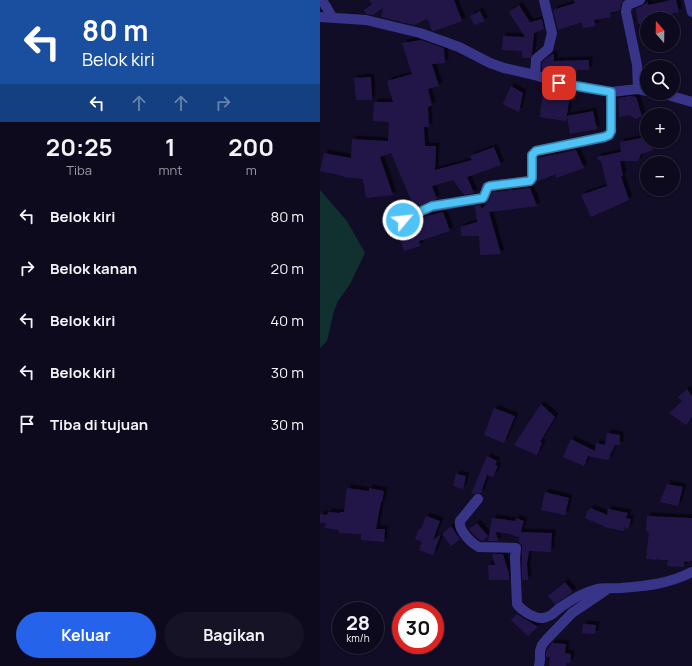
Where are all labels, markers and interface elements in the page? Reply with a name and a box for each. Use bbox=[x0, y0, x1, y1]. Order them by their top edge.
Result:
text: 80 m bbox=[82, 11, 148, 49]
north arrow bbox=[640, 12, 680, 52]
map controls bbox=[640, 12, 680, 196]
icon: left bbox=[16, 16, 68, 68]
text: Belok kiri bbox=[82, 47, 155, 71]
button: search bbox=[640, 60, 680, 100]
pin bbox=[542, 66, 576, 100]
icon: arrive bbox=[548, 72, 570, 94]
icon: left bbox=[86, 92, 108, 114]
icon: ahead bbox=[128, 92, 150, 114]
icon: ahead bbox=[170, 92, 192, 114]
icon: right bbox=[212, 92, 234, 114]
button: + bbox=[640, 108, 680, 148]
text: 20:25 bbox=[46, 130, 113, 163]
text: 1 bbox=[165, 130, 176, 163]
text: 200 bbox=[228, 130, 274, 163]
button: − bbox=[640, 156, 680, 196]
text: Tiba bbox=[66, 161, 92, 179]
text: mnt bbox=[158, 161, 182, 179]
text: m bbox=[246, 161, 257, 179]
position arrow bbox=[382, 199, 424, 241]
icon: left bbox=[16, 205, 38, 227]
text: Belok kiri bbox=[50, 206, 116, 227]
text: 80 m bbox=[270, 206, 304, 227]
icon: right bbox=[16, 257, 38, 279]
text: Belok kanan bbox=[50, 258, 137, 279]
text: 20 m bbox=[271, 258, 304, 279]
icon: left bbox=[16, 309, 38, 331]
text: Belok kiri bbox=[50, 310, 116, 331]
text: 40 m bbox=[270, 310, 304, 331]
icon: left bbox=[16, 361, 38, 383]
text: Belok kiri bbox=[50, 362, 116, 383]
text: 30 m bbox=[271, 362, 304, 383]
icon: arrive bbox=[16, 413, 38, 435]
text: Tiba di tujuan bbox=[50, 414, 148, 435]
text: 30 m bbox=[271, 414, 304, 435]
speed limit sign: 30 bbox=[392, 602, 444, 654]
text: 28 bbox=[346, 609, 370, 636]
button: Keluar bbox=[16, 612, 156, 658]
button: Bagikan bbox=[164, 612, 304, 658]
text: km/h bbox=[346, 631, 370, 645]

